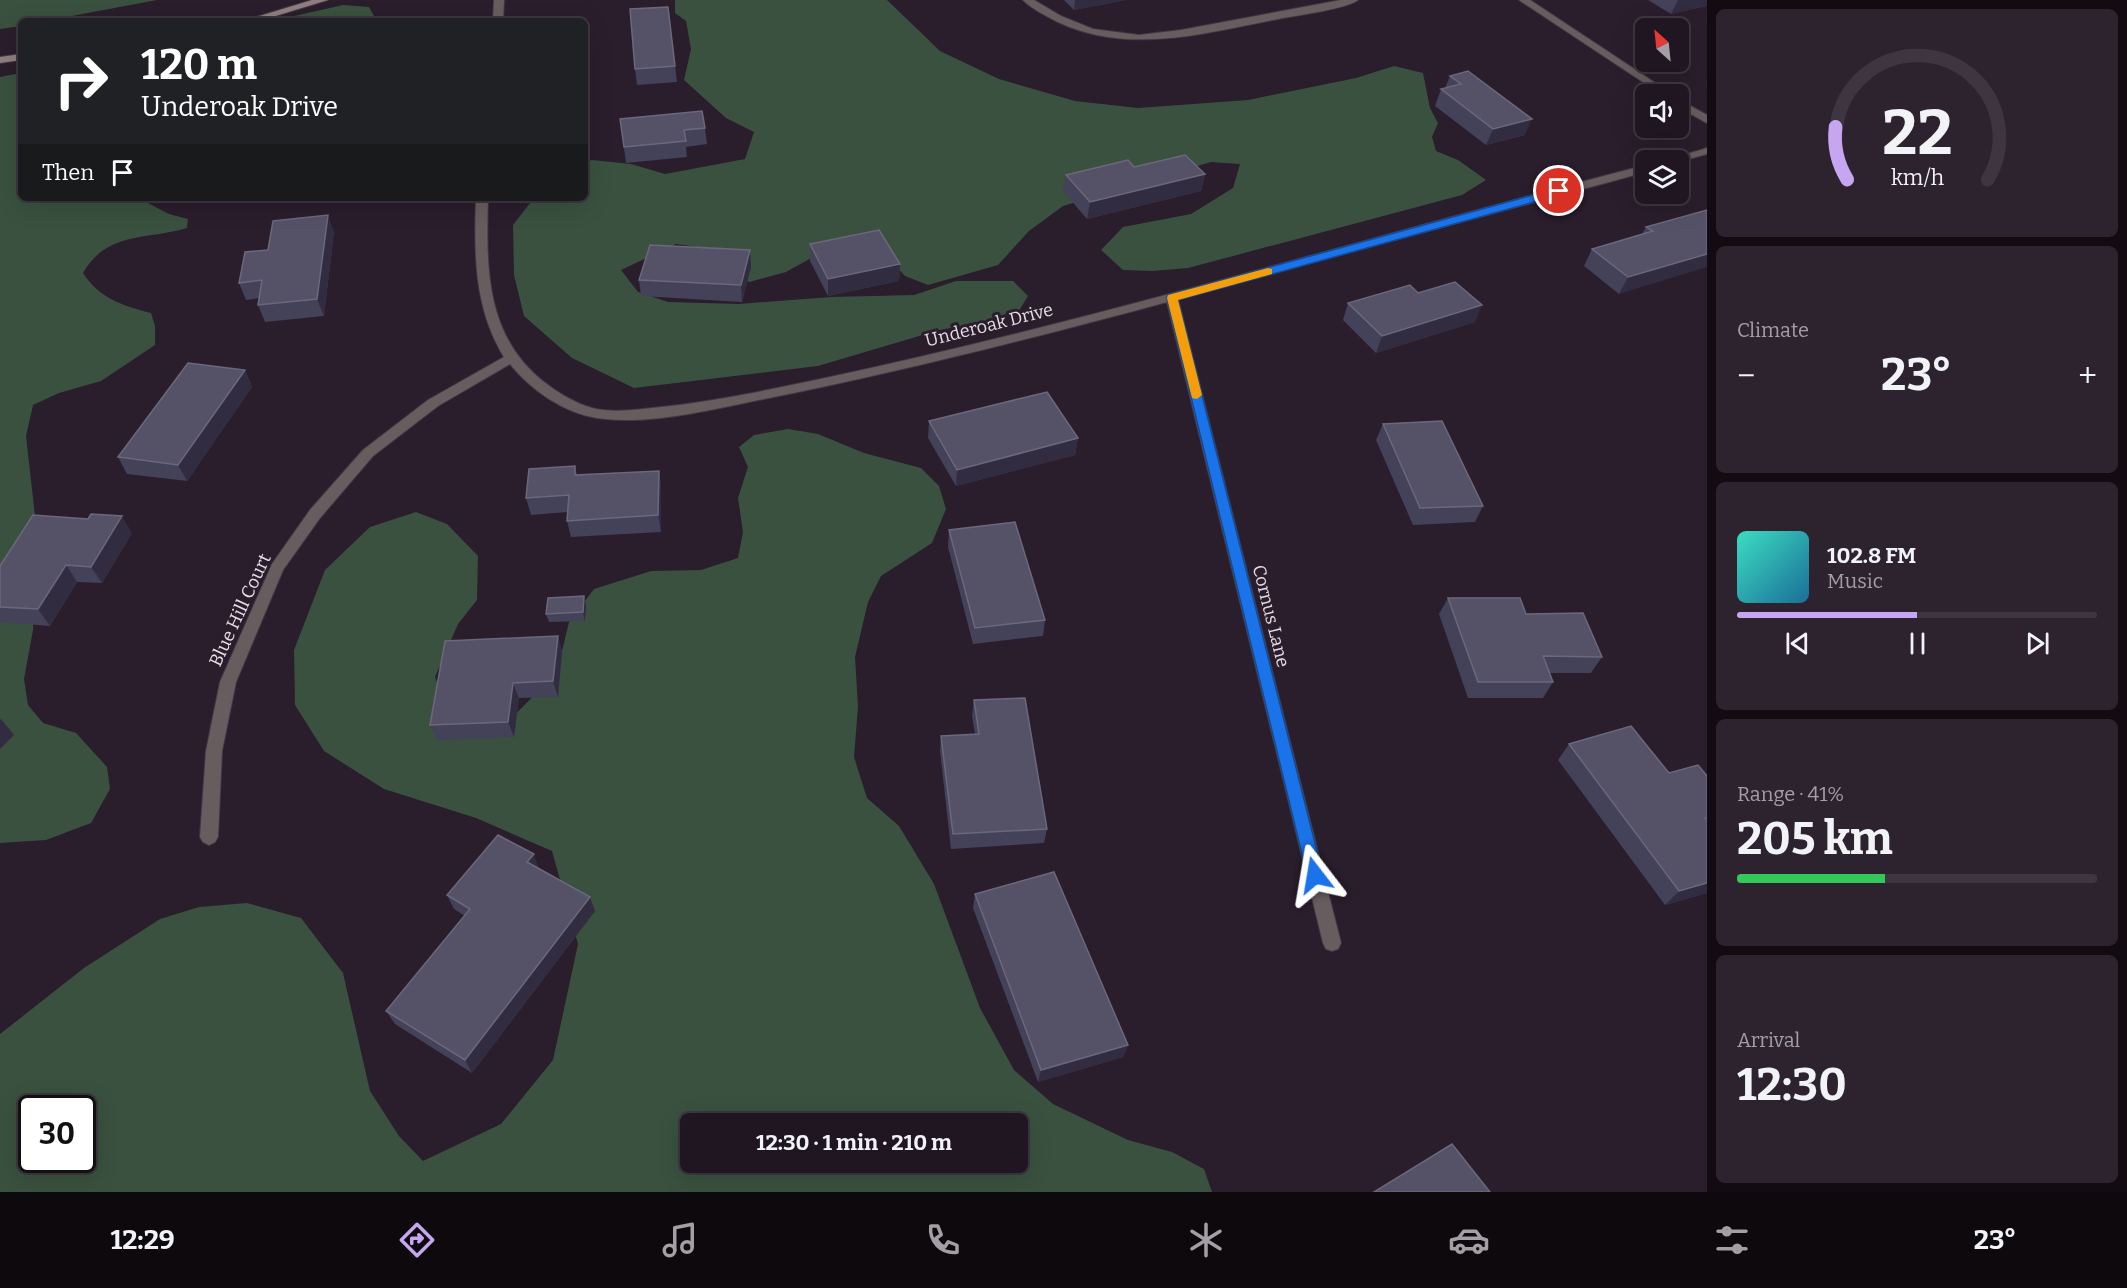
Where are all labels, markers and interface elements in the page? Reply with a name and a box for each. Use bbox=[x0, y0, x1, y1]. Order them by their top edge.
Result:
north arrow bbox=[1635, 18, 1689, 72]
map controls bbox=[1635, 18, 1689, 204]
text: 120 m bbox=[141, 40, 257, 90]
icon: right bbox=[42, 42, 120, 120]
button: sound bbox=[1635, 84, 1689, 138]
text: Underoak Drive bbox=[141, 91, 338, 123]
text: 22 bbox=[1882, 96, 1952, 171]
button: layers bbox=[1635, 150, 1689, 204]
icon: arrive bbox=[106, 156, 139, 189]
text: Then bbox=[42, 159, 94, 186]
pin bbox=[1533, 165, 1584, 216]
text: km/h bbox=[1890, 165, 1944, 191]
icon: arrive bbox=[1542, 174, 1575, 207]
street label: Underoak Drive bbox=[923, 298, 1055, 352]
text: Climate bbox=[1737, 318, 1809, 342]
text: 23° bbox=[1881, 348, 1952, 402]
text: − bbox=[1737, 356, 1755, 396]
text: + bbox=[2078, 356, 2097, 396]
text: 102.8 FM bbox=[1827, 542, 1916, 569]
street label: Blue Hill Court bbox=[204, 550, 276, 670]
street label: Cornus Lane bbox=[1248, 563, 1294, 669]
text: Music bbox=[1827, 569, 1883, 593]
icon: previous bbox=[1781, 627, 1814, 660]
icon: pause bbox=[1901, 627, 1934, 660]
icon: next bbox=[2021, 627, 2054, 660]
text: Range · 41% bbox=[1737, 782, 1844, 806]
text: 205 km bbox=[1737, 812, 1893, 866]
position arrow bbox=[1283, 843, 1347, 907]
text: Arrival bbox=[1737, 1028, 1800, 1052]
text: 12:30 bbox=[1737, 1058, 1847, 1112]
speed limit sign: 30 bbox=[18, 1095, 96, 1173]
text: 12:30 · 1 min · 210 m bbox=[756, 1129, 952, 1156]
icon: directions bbox=[396, 1219, 438, 1261]
icon: music bbox=[659, 1219, 701, 1261]
icon: phone bbox=[922, 1219, 964, 1261]
icon: climate bbox=[1185, 1219, 1227, 1261]
icon: car bbox=[1448, 1219, 1490, 1261]
icon: filters bbox=[1711, 1219, 1753, 1261]
text: 12:29 bbox=[111, 1224, 175, 1256]
text: 23° bbox=[1974, 1224, 2017, 1256]

